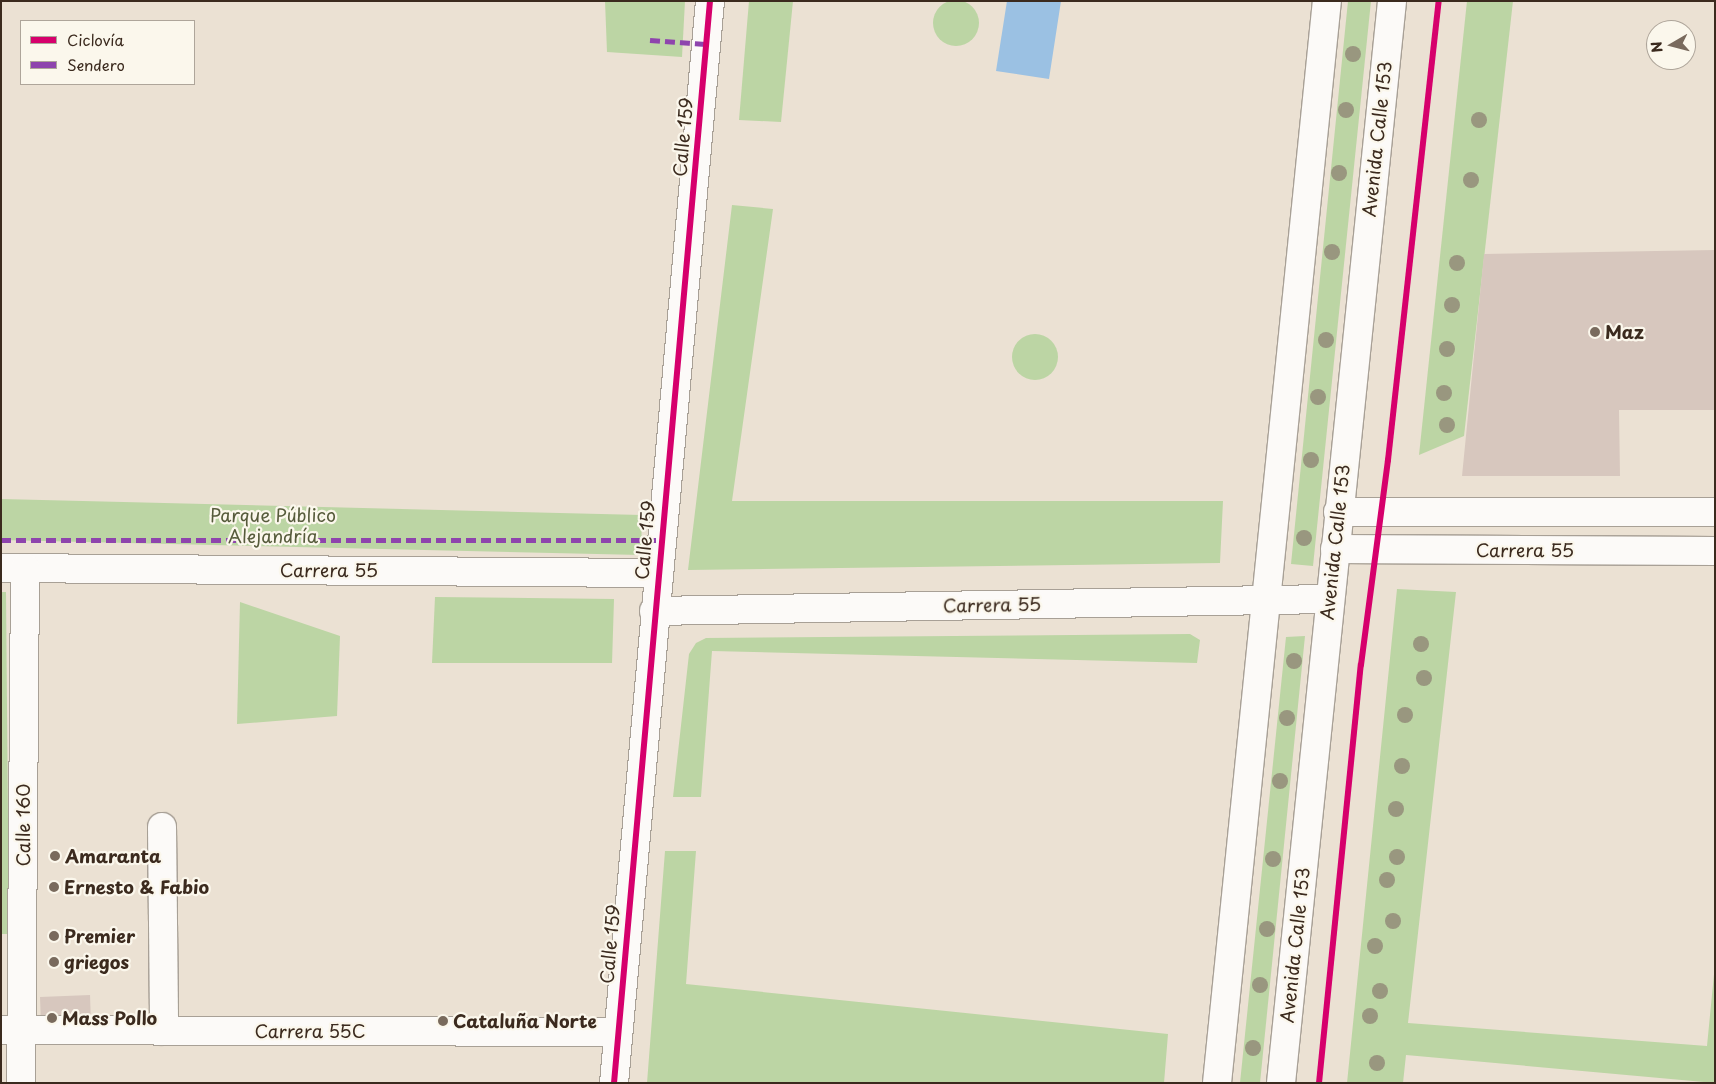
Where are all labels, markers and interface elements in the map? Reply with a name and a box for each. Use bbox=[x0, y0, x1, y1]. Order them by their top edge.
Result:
legend bbox=[20, 20, 195, 85]
north arrow bbox=[1646, 20, 1696, 70]
text: Ciclovía bbox=[67, 28, 124, 51]
text: N bbox=[1645, 40, 1668, 54]
text: Sendero bbox=[67, 53, 125, 76]
street label: Avenida Calle 153 bbox=[1358, 60, 1396, 218]
street label: Calle 159 bbox=[669, 96, 697, 178]
place label: Maz bbox=[1605, 321, 1644, 343]
marker: Maz bbox=[1589, 326, 1601, 338]
street label: Avenida Calle 153 bbox=[1316, 463, 1354, 621]
street label: Calle 159 bbox=[631, 499, 659, 581]
park label: Parque Público Alejandría bbox=[210, 505, 336, 548]
street label: Carrera 55 bbox=[1476, 539, 1574, 561]
street label: Carrera 55 bbox=[280, 559, 378, 581]
street label: Carrera 55 bbox=[943, 593, 1041, 617]
street label: Calle 160 bbox=[12, 783, 34, 867]
place label: Amaranta bbox=[65, 845, 161, 867]
marker: Amaranta bbox=[49, 850, 61, 862]
street label: Avenida Calle 153 bbox=[1276, 866, 1314, 1024]
place label: Ernesto & Fabio bbox=[64, 876, 209, 898]
marker: Ernesto & Fabio bbox=[48, 881, 60, 893]
street label: Calle 159 bbox=[596, 903, 624, 985]
place label: Premier bbox=[64, 925, 135, 947]
marker: Premier bbox=[48, 930, 60, 942]
place label: griegos bbox=[64, 951, 129, 973]
marker: griegos bbox=[48, 956, 60, 968]
place label: Mass Pollo bbox=[62, 1007, 157, 1029]
place label: Cataluña Norte bbox=[453, 1010, 596, 1032]
marker: Mass Pollo bbox=[46, 1012, 58, 1024]
marker: Cataluña Norte bbox=[437, 1015, 449, 1027]
street label: Carrera 55C bbox=[254, 1020, 366, 1042]

